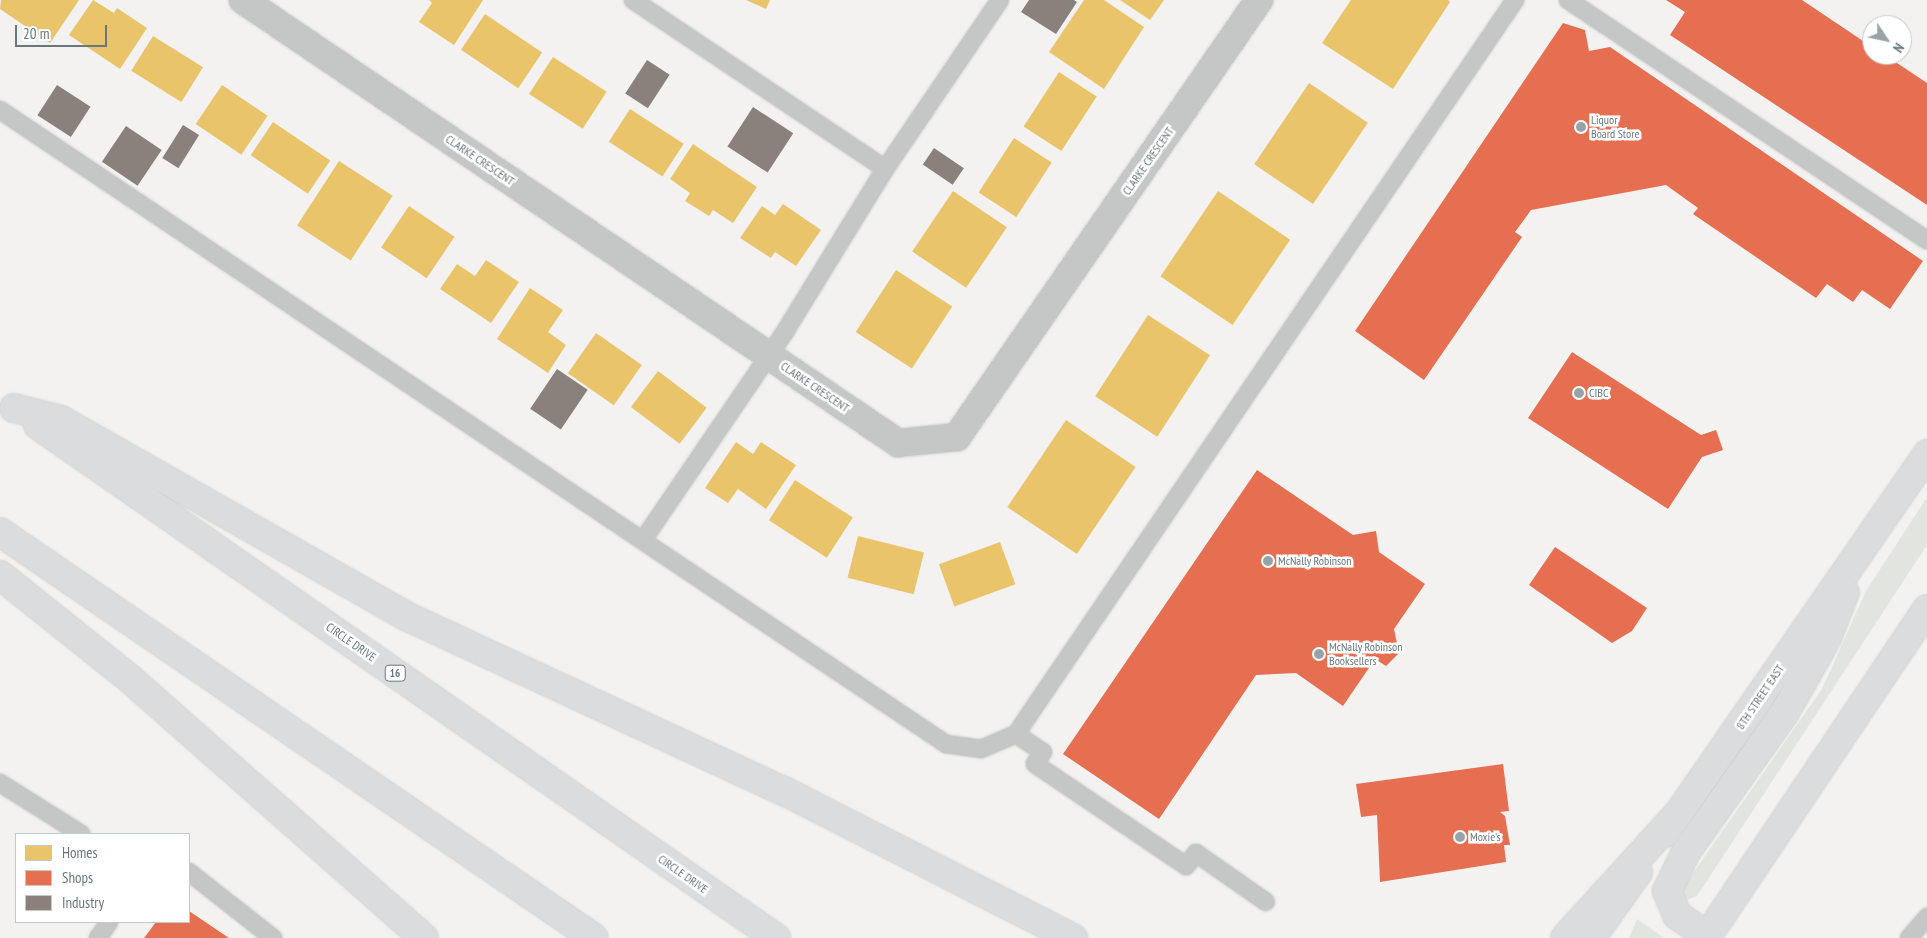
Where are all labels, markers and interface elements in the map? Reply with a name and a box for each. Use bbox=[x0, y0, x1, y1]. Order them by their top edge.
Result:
scale bar bbox=[18, 15, 110, 47]
north arrow bbox=[1862, 15, 1912, 65]
text: 20 m bbox=[23, 24, 49, 43]
text: N bbox=[1889, 40, 1908, 56]
place label: Liquor Board Store bbox=[1591, 113, 1639, 141]
marker: Liquor Board Store bbox=[1575, 121, 1587, 133]
street label: CLARKE CRESCENT bbox=[1119, 124, 1177, 198]
street label: CLARKE CRESCENT bbox=[443, 132, 517, 188]
street label: CLARKE CRESCENT bbox=[778, 359, 852, 415]
place label: CIBC bbox=[1589, 386, 1608, 400]
marker: CIBC bbox=[1573, 387, 1585, 399]
place label: McNally Robinson bbox=[1278, 554, 1352, 568]
marker: McNally Robinson bbox=[1262, 555, 1274, 567]
street label: CIRCLE DRIVE bbox=[323, 620, 379, 664]
place label: McNally Robinson Booksellers bbox=[1329, 640, 1403, 668]
marker: McNally Robinson Booksellers bbox=[1313, 648, 1325, 660]
street label: 8TH STREET EAST bbox=[1733, 662, 1787, 732]
road number: 16 bbox=[384, 664, 406, 681]
place label: Moxie's bbox=[1470, 830, 1501, 844]
marker: Moxie's bbox=[1454, 831, 1466, 843]
legend bbox=[15, 833, 190, 923]
text: Homes bbox=[62, 843, 98, 862]
street label: CIRCLE DRIVE bbox=[655, 852, 711, 896]
text: Shops bbox=[62, 868, 93, 887]
text: Industry bbox=[62, 893, 104, 912]

